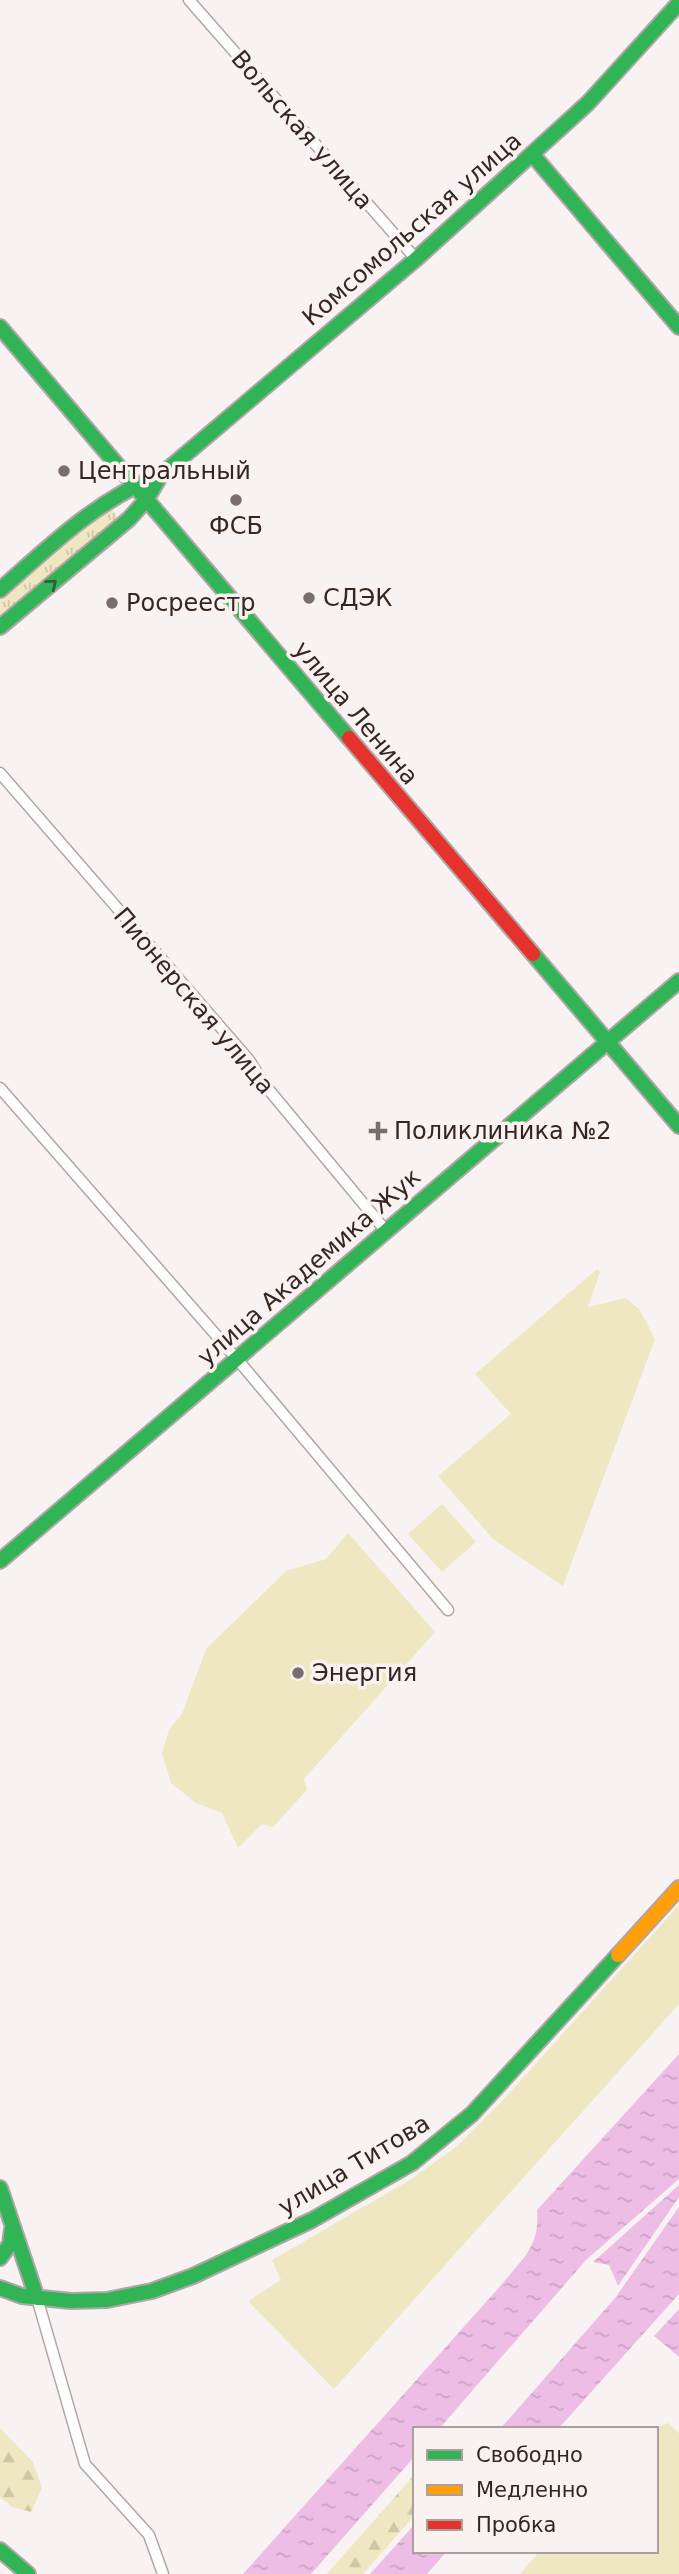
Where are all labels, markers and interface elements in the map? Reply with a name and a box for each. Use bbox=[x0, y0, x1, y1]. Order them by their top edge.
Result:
street label: Вольская улица bbox=[225, 45, 379, 215]
street label: Комсомольская улица bbox=[297, 126, 527, 332]
place label: Центральный bbox=[78, 457, 251, 485]
marker: Центральный bbox=[56, 463, 72, 479]
marker: ФСБ bbox=[228, 492, 244, 508]
place label: ФСБ bbox=[209, 512, 263, 540]
one-way arrow bbox=[44, 580, 57, 592]
place label: СДЭК bbox=[323, 584, 392, 612]
place label: Росреестр bbox=[126, 589, 256, 617]
marker: СДЭК bbox=[301, 590, 317, 606]
marker: Росреестр bbox=[104, 595, 120, 611]
street label: улица Ленина bbox=[288, 636, 424, 790]
street label: Пионерская улица bbox=[108, 902, 280, 1100]
place label: Поликлиника №2 bbox=[394, 1117, 611, 1145]
marker: Поликлиника №2 bbox=[368, 1121, 388, 1141]
street label: улица Академика Жук bbox=[192, 1163, 426, 1371]
place label: Энергия bbox=[312, 1659, 417, 1687]
marker: Энергия bbox=[290, 1665, 306, 1681]
street label: улица Титова bbox=[273, 2109, 435, 2221]
legend bbox=[413, 2427, 658, 2553]
text: Свободно bbox=[476, 2443, 583, 2467]
text: Медленно bbox=[476, 2478, 588, 2502]
text: Пробка bbox=[476, 2513, 556, 2537]

